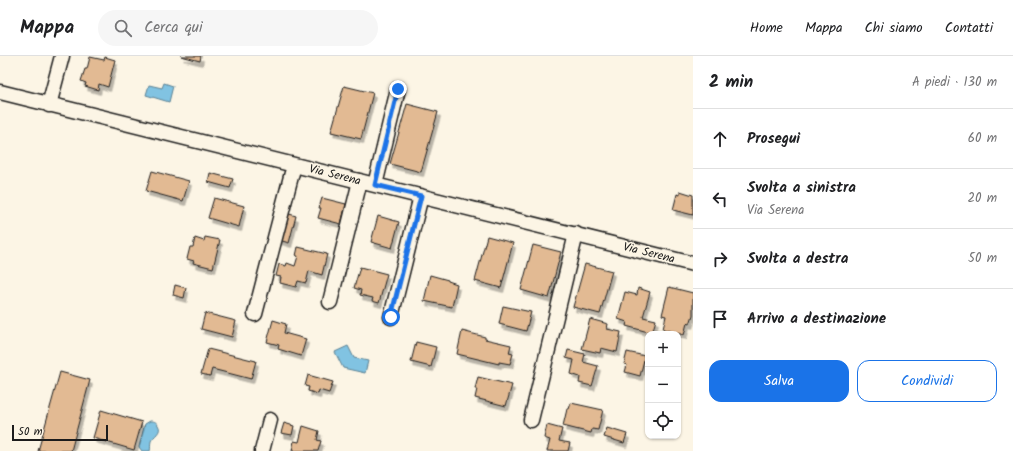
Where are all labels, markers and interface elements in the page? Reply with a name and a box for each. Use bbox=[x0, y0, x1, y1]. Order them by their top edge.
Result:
search box bbox=[98, 10, 378, 46]
text: Mappa bbox=[20, 13, 74, 43]
text: Cerca qui bbox=[144, 16, 203, 40]
icon: search bbox=[112, 17, 134, 39]
text: Home bbox=[750, 17, 783, 39]
text: Mappa bbox=[805, 17, 842, 39]
text: Chi siamo bbox=[864, 17, 923, 39]
text: Contatti bbox=[945, 17, 993, 39]
text: 2 min bbox=[709, 69, 753, 96]
text: A piedi · 130 m bbox=[912, 72, 997, 93]
route end bbox=[389, 80, 407, 98]
text: Prosegui bbox=[747, 127, 800, 151]
icon: ahead bbox=[709, 128, 731, 150]
text: 60 m bbox=[968, 128, 997, 149]
street label: Via Serena bbox=[307, 159, 363, 191]
text: Svolta a sinistra bbox=[747, 176, 856, 200]
icon: left bbox=[709, 188, 731, 210]
text: 20 m bbox=[967, 188, 997, 209]
text: Via Serena bbox=[747, 200, 804, 221]
street label: Via Serena bbox=[621, 237, 677, 269]
text: Svolta a destra bbox=[747, 247, 848, 271]
icon: right bbox=[709, 248, 731, 270]
text: 50 m bbox=[968, 248, 997, 269]
text: Arrivo a destinazione bbox=[747, 307, 886, 331]
route start bbox=[382, 308, 400, 326]
icon: arrive bbox=[709, 308, 731, 330]
map controls bbox=[645, 331, 681, 439]
button: + bbox=[645, 331, 681, 367]
button: Salva bbox=[709, 360, 849, 402]
button: Condividi bbox=[857, 360, 997, 402]
button: − bbox=[645, 367, 681, 403]
button: locate bbox=[645, 403, 681, 439]
scale bar bbox=[12, 423, 108, 442]
text: 50 m bbox=[18, 423, 43, 441]

